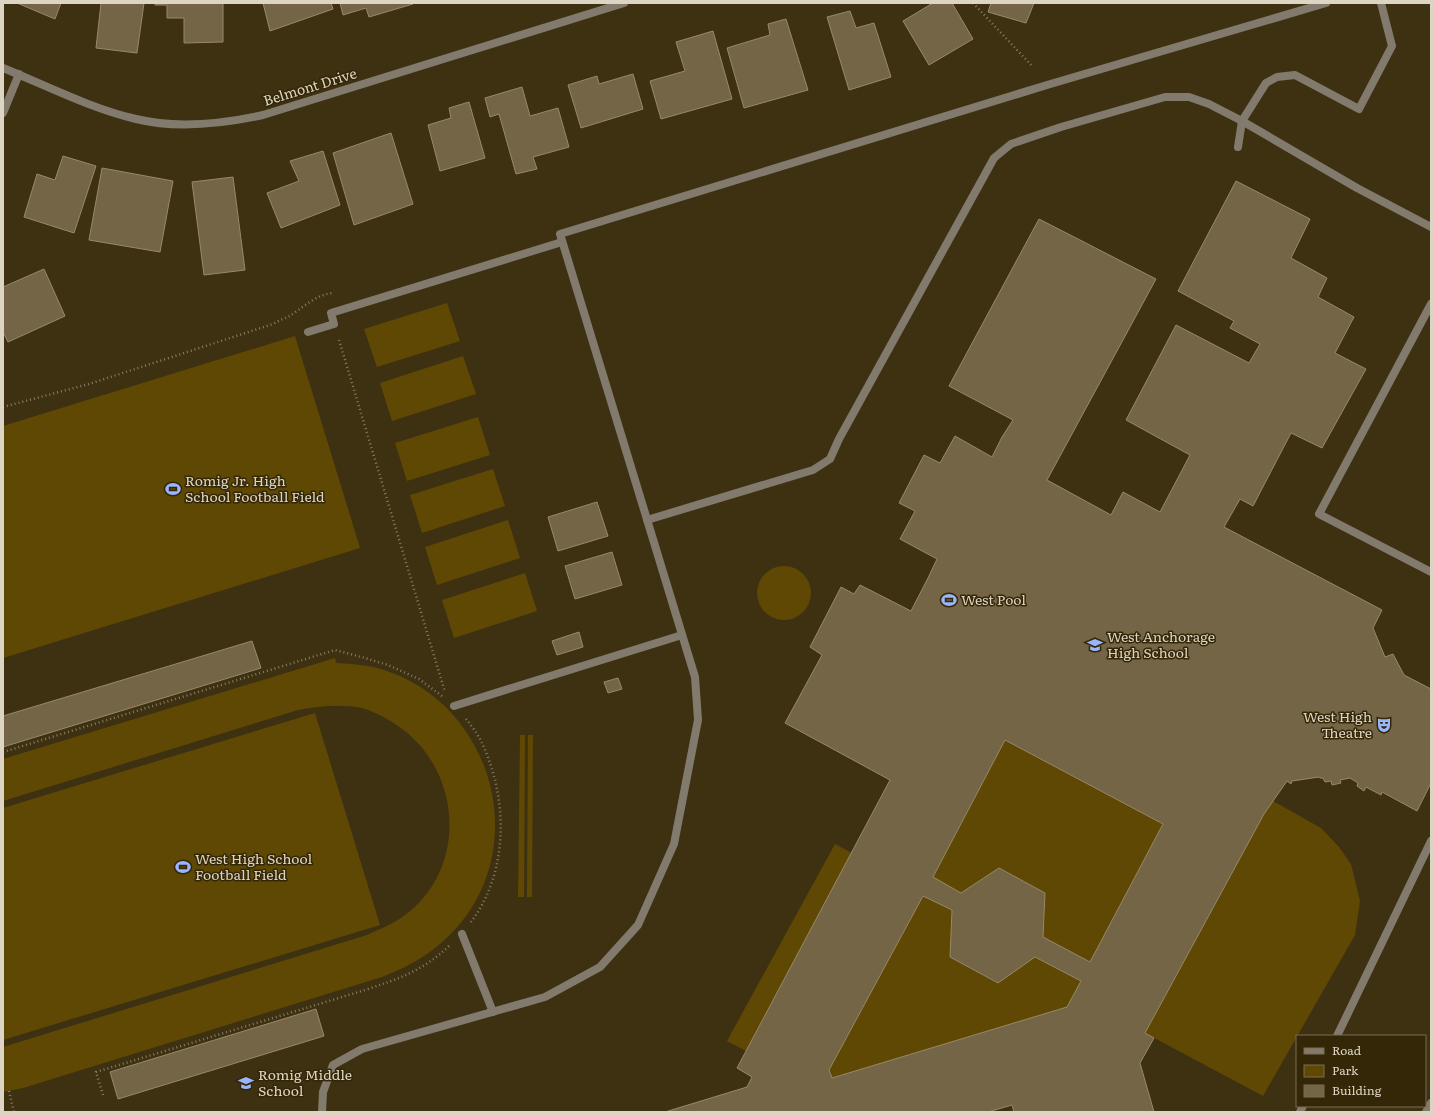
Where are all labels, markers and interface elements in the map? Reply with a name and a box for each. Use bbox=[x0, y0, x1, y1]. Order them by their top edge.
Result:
street label: Belmont Drive bbox=[261, 62, 359, 110]
place label: Romig Jr. High School Football Field bbox=[185, 470, 325, 506]
sports icon: Romig Jr. High School Football Field bbox=[164, 480, 182, 498]
place label: West Pool bbox=[961, 589, 1026, 609]
sports icon: West Pool bbox=[940, 591, 958, 609]
place label: West Anchorage High School bbox=[1107, 626, 1215, 662]
school or university icon: West Anchorage High School bbox=[1086, 636, 1104, 654]
place label: West High Theatre bbox=[1303, 706, 1372, 742]
theatre icon: West High Theatre bbox=[1375, 716, 1393, 734]
place label: West High School Football Field bbox=[195, 848, 313, 884]
sports icon: West High School Football Field bbox=[174, 858, 192, 876]
legend bbox=[1296, 1035, 1426, 1107]
text: Road bbox=[1332, 1041, 1362, 1059]
text: Park bbox=[1332, 1061, 1359, 1079]
place label: Romig Middle School bbox=[258, 1064, 352, 1100]
school or university icon: Romig Middle School bbox=[237, 1074, 255, 1092]
text: Building bbox=[1332, 1081, 1382, 1099]

